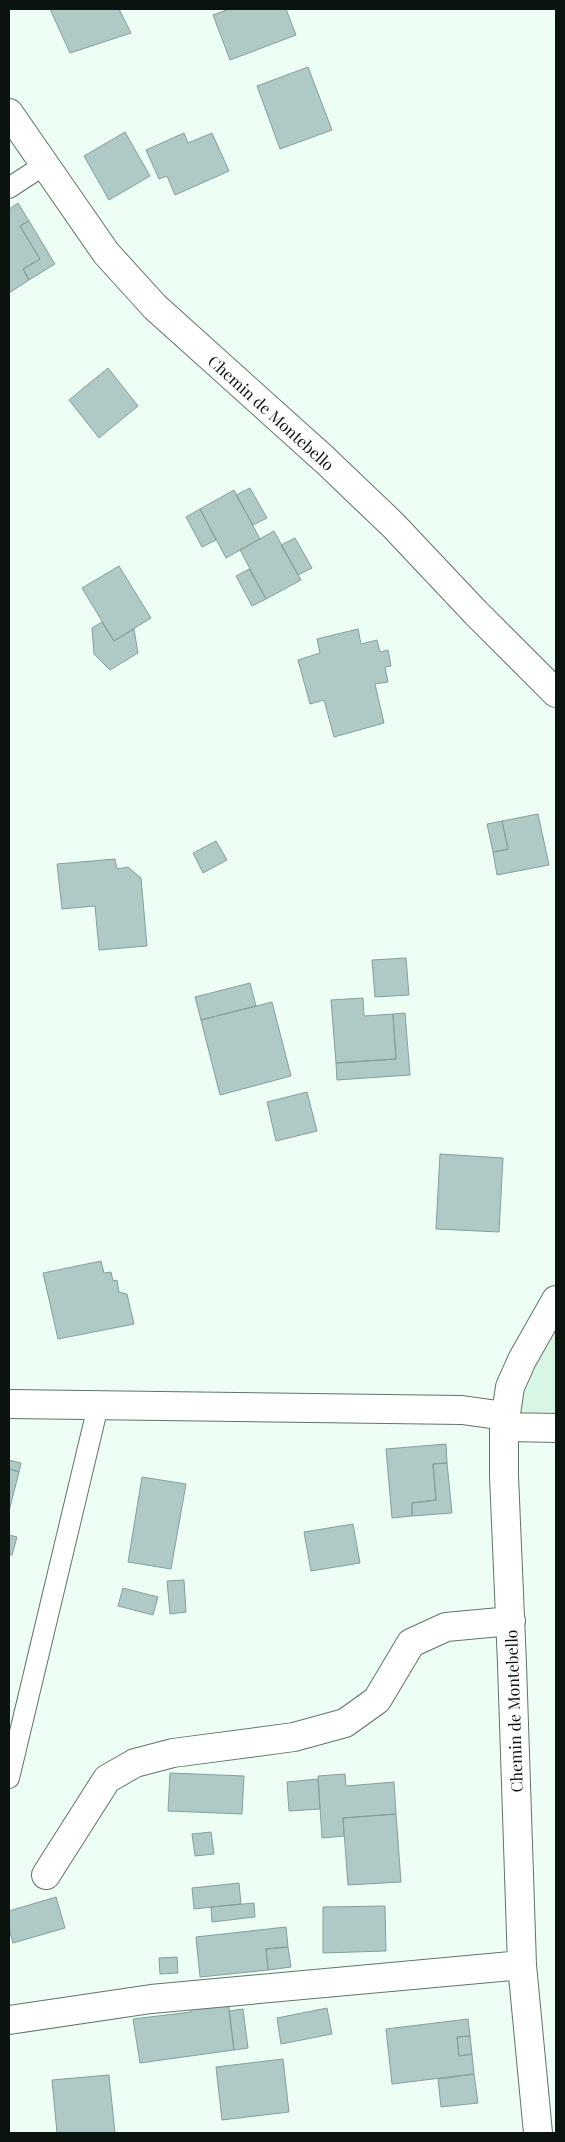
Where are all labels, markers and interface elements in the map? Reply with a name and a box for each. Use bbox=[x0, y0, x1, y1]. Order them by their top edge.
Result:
street label: Chemin de Montebello bbox=[204, 350, 339, 475]
street label: Chemin de Montebello bbox=[500, 1629, 527, 1793]

